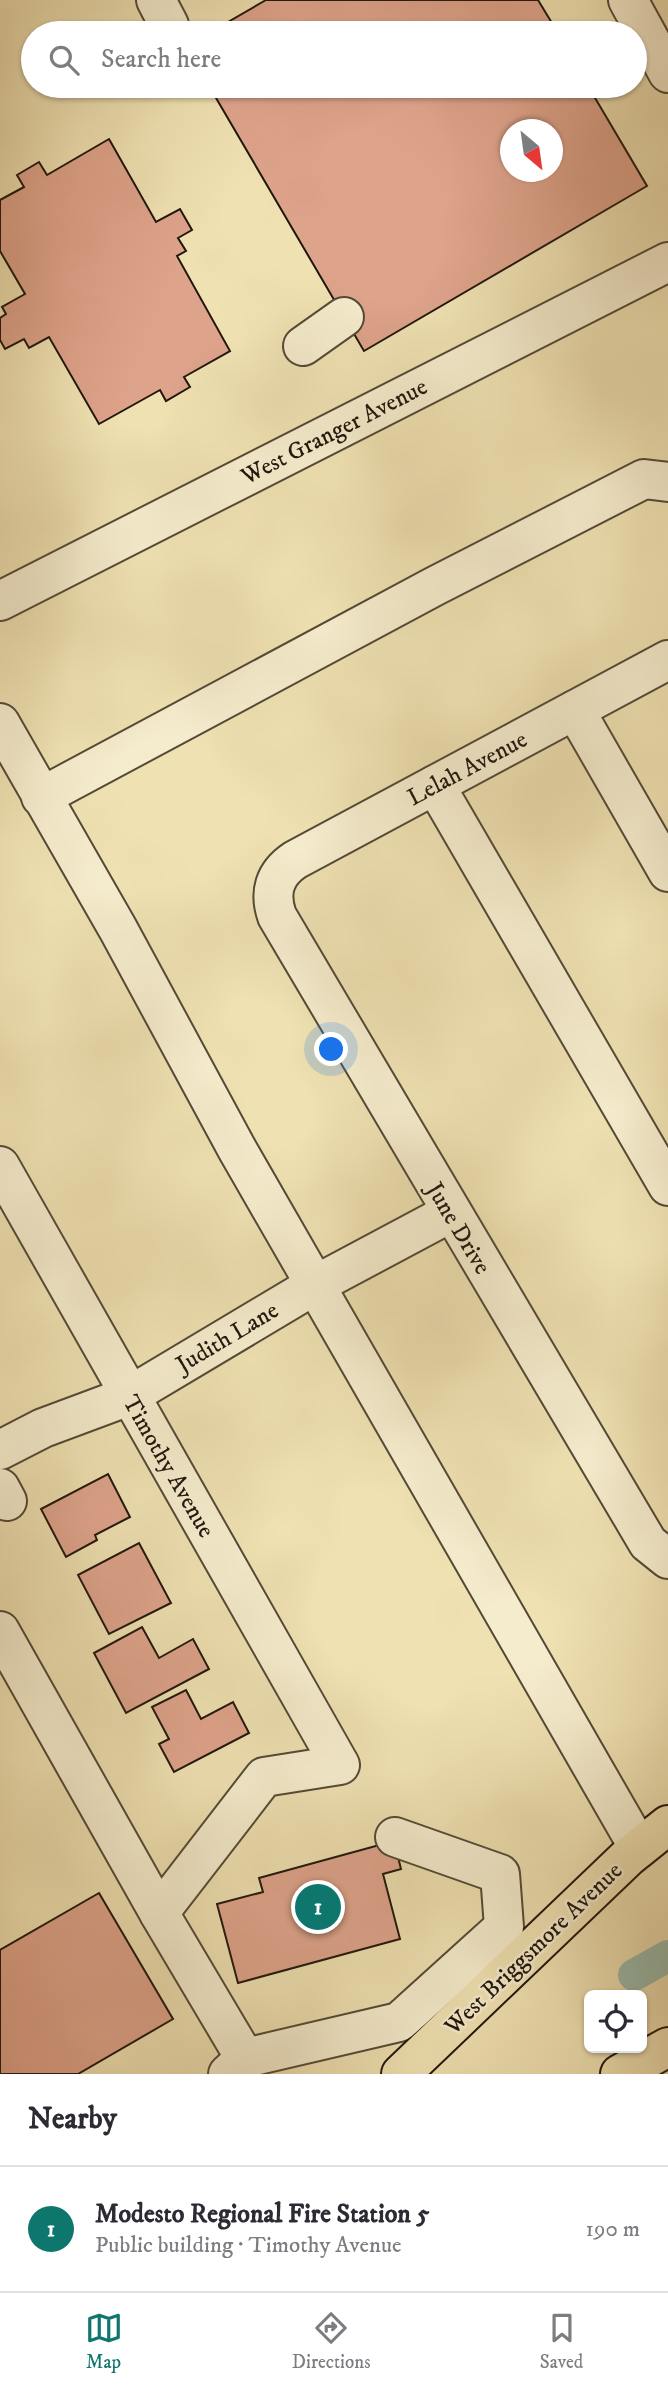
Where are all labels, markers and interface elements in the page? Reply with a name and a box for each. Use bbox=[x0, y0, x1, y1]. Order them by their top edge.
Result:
search box bbox=[21, 21, 647, 98]
icon: search bbox=[45, 41, 83, 79]
text: Search here bbox=[101, 43, 221, 76]
north arrow bbox=[500, 119, 563, 182]
street label: West Granger Avenue bbox=[235, 372, 433, 492]
street label: Lelah Avenue bbox=[402, 725, 533, 813]
your location bbox=[314, 1032, 348, 1066]
street label: June Drive bbox=[418, 1176, 497, 1280]
street label: Judith Lane bbox=[169, 1296, 284, 1381]
street label: Timothy Avenue bbox=[115, 1390, 221, 1543]
street label: West Briggsmore Avenue bbox=[438, 1856, 629, 2042]
pin: 1 bbox=[295, 1881, 341, 1933]
map controls bbox=[584, 1990, 647, 2053]
button: locate bbox=[584, 1990, 647, 2053]
text: Nearby bbox=[28, 2101, 117, 2138]
text: Modesto Regional Fire Station 5 bbox=[95, 2198, 429, 2231]
text: 1 bbox=[47, 2215, 55, 2244]
text: 190 m bbox=[586, 2215, 640, 2244]
text: Public building · Timothy Avenue bbox=[95, 2231, 402, 2260]
tab: Map bbox=[85, 2309, 123, 2374]
tab: Directions bbox=[292, 2309, 371, 2374]
tab: Saved bbox=[540, 2309, 583, 2374]

